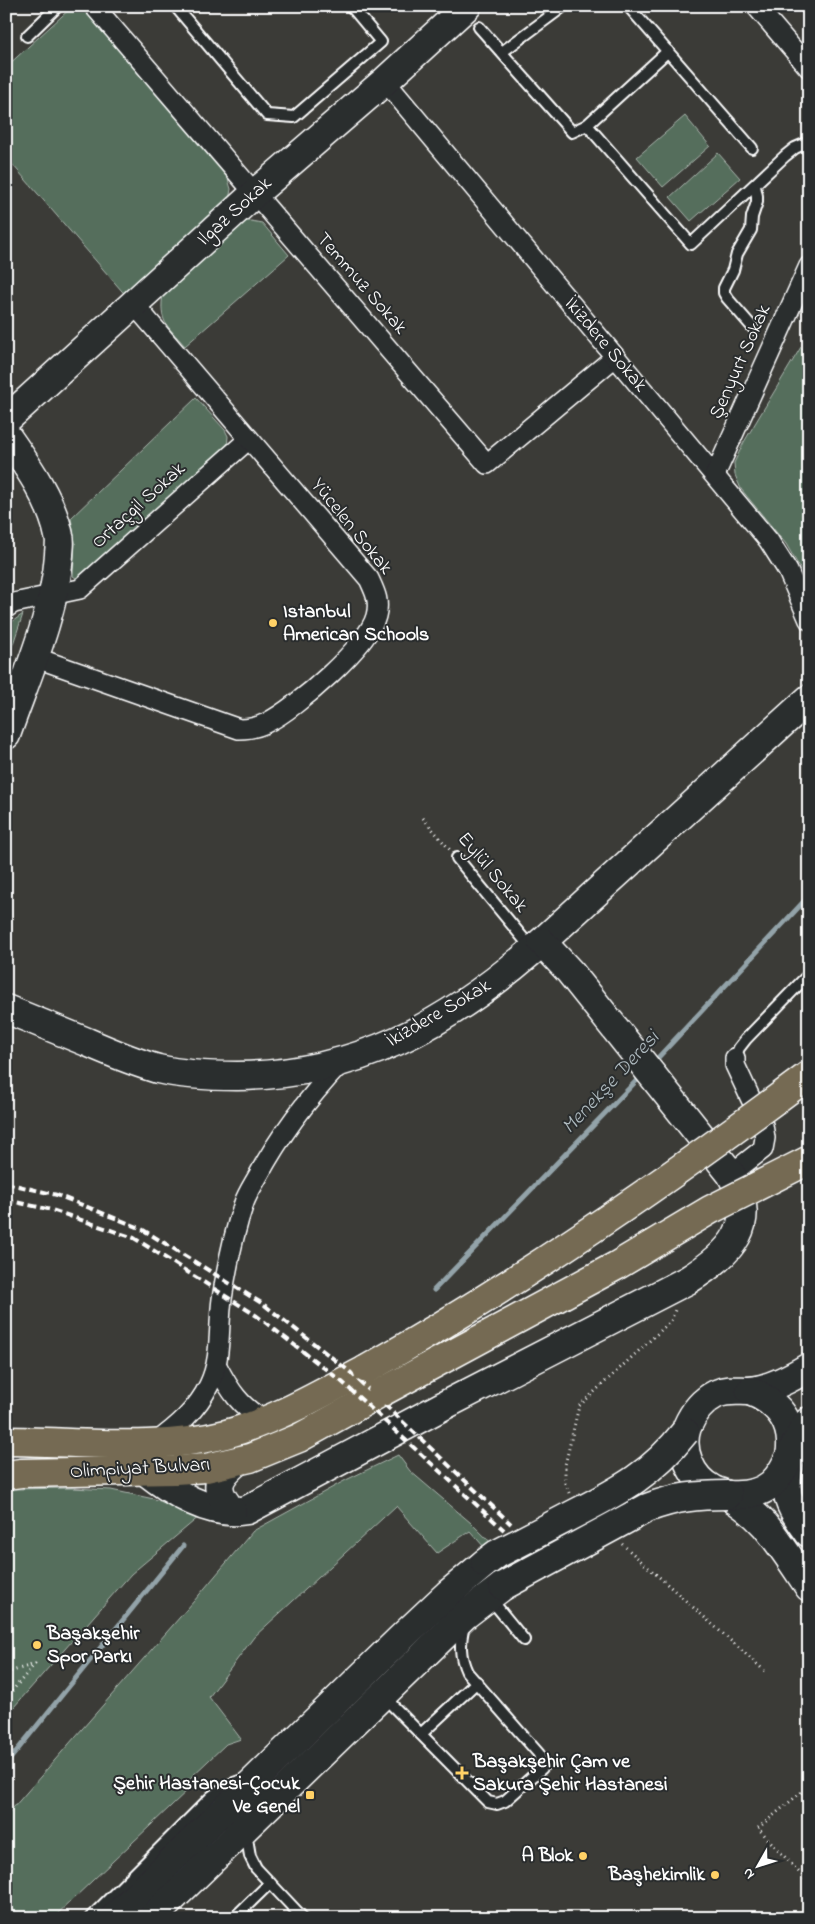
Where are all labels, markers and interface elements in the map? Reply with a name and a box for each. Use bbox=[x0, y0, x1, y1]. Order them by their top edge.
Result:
street label: Ilgaz Sokak bbox=[191, 170, 280, 254]
street label: Temmuz Sokak bbox=[308, 226, 414, 342]
street label: İkizdere Sokak bbox=[556, 291, 654, 399]
street label: Şenyurt Sokak bbox=[703, 300, 779, 424]
street label: Ortaçgil Sokak bbox=[86, 456, 193, 557]
street label: Yücelen Sokak bbox=[303, 473, 399, 582]
place label: Istanbul American Schools bbox=[283, 598, 429, 650]
marker: Istanbul American Schools bbox=[267, 617, 279, 629]
street label: Eylül Sokak bbox=[450, 826, 535, 920]
street label: İkizdere Sokak bbox=[381, 972, 497, 1056]
water label: Menekşe Deresi bbox=[555, 1023, 668, 1141]
street label: Olimpiyat Bulvarı bbox=[69, 1451, 211, 1487]
place label: Başakşehir Spor Parkı bbox=[46, 1620, 140, 1672]
marker: Başakşehir Spor Parkı bbox=[31, 1639, 43, 1651]
place label: Başakşehir Çam ve Sakura Şehir Hastanesi bbox=[472, 1748, 668, 1800]
marker: Başakşehir Çam ve Sakura Şehir Hastanesi bbox=[455, 1766, 469, 1780]
place label: Şehir Hastanesi-Çocuk Ve Genel bbox=[113, 1770, 301, 1822]
marker: Şehir Hastanesi-Çocuk Ve Genel bbox=[304, 1789, 316, 1801]
place label: A Blok bbox=[522, 1842, 574, 1871]
north arrow bbox=[732, 1842, 782, 1892]
marker: A Blok bbox=[577, 1850, 589, 1862]
place label: Başhekimlik bbox=[608, 1861, 706, 1890]
text: N bbox=[738, 1863, 760, 1884]
marker: Başhekimlik bbox=[709, 1869, 721, 1881]

